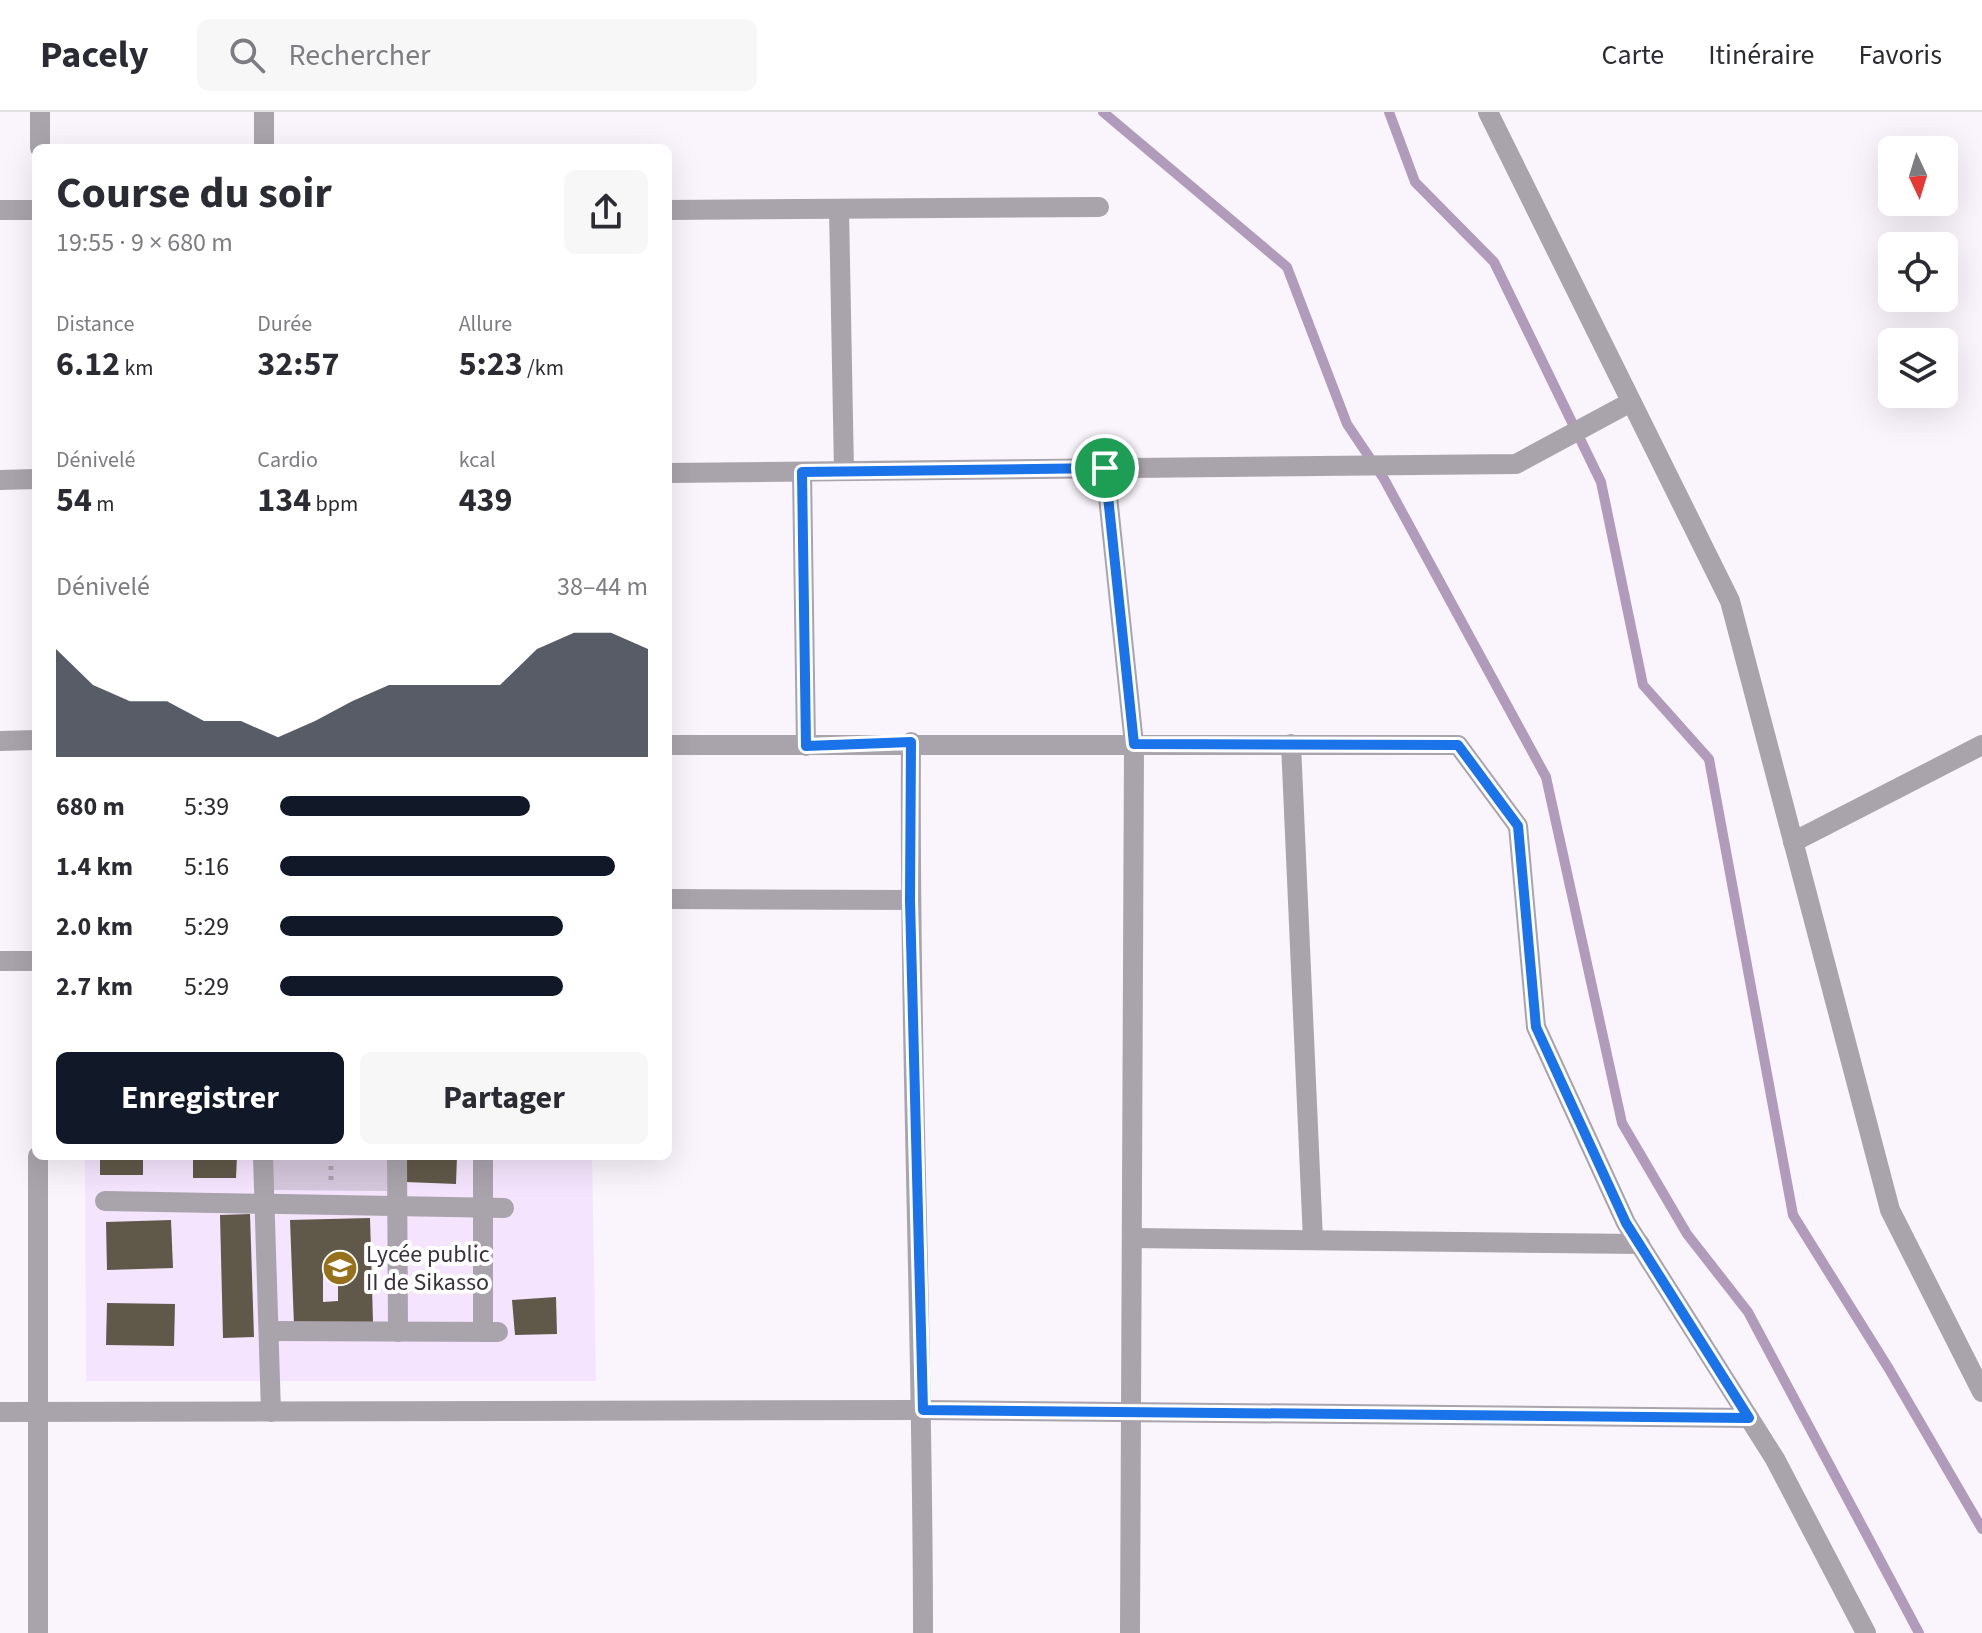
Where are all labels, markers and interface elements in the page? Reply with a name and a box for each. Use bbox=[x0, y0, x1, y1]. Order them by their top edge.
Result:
search box bbox=[197, 19, 757, 91]
text: Pacely bbox=[40, 28, 149, 82]
icon: search bbox=[225, 33, 269, 77]
text: Rechercher bbox=[289, 34, 430, 77]
text: Carte bbox=[1601, 35, 1664, 75]
text: Itinéraire bbox=[1708, 35, 1815, 75]
text: Favoris bbox=[1859, 35, 1942, 75]
north arrow bbox=[1878, 136, 1958, 216]
map controls bbox=[1878, 136, 1958, 408]
text: Course du soir bbox=[56, 162, 332, 225]
button: share bbox=[564, 170, 648, 254]
text: 19:55 · 9 × 680 m bbox=[56, 224, 233, 261]
button: locate bbox=[1878, 232, 1958, 312]
text: Distance bbox=[56, 308, 134, 340]
text: Durée bbox=[257, 308, 312, 340]
text: Allure bbox=[459, 308, 512, 340]
button: layers bbox=[1878, 328, 1958, 408]
text: 6.12 bbox=[56, 340, 120, 389]
text: 32:57 bbox=[257, 340, 339, 389]
text: 5:23 bbox=[459, 340, 523, 389]
text: km bbox=[120, 352, 154, 384]
text: /km bbox=[523, 352, 564, 384]
pin bbox=[1071, 434, 1139, 502]
text: Dénivelé bbox=[56, 444, 136, 476]
text: Cardio bbox=[257, 444, 318, 476]
text: kcal bbox=[459, 444, 496, 476]
icon: arrive bbox=[1083, 446, 1127, 490]
text: 54 bbox=[56, 476, 92, 525]
text: 134 bbox=[257, 476, 311, 525]
text: 439 bbox=[459, 476, 513, 525]
text: m bbox=[92, 488, 115, 520]
text: bpm bbox=[311, 488, 358, 520]
text: Dénivelé bbox=[56, 568, 150, 605]
text: 38–44 m bbox=[557, 568, 648, 605]
text: 680 m bbox=[56, 788, 125, 825]
text: 5:39 bbox=[184, 788, 229, 825]
text: 1.4 km bbox=[56, 848, 133, 885]
text: 5:16 bbox=[184, 848, 229, 885]
text: 2.0 km bbox=[56, 908, 133, 945]
text: 5:29 bbox=[184, 908, 229, 945]
text: 2.7 km bbox=[56, 968, 133, 1005]
text: 5:29 bbox=[184, 968, 229, 1005]
button: Enregistrer bbox=[56, 1052, 344, 1144]
button: Partager bbox=[360, 1052, 648, 1144]
place label: Lycée public II de Sikasso bbox=[366, 1237, 490, 1300]
school or university icon: Lycée public II de Sikasso bbox=[321, 1249, 359, 1287]

